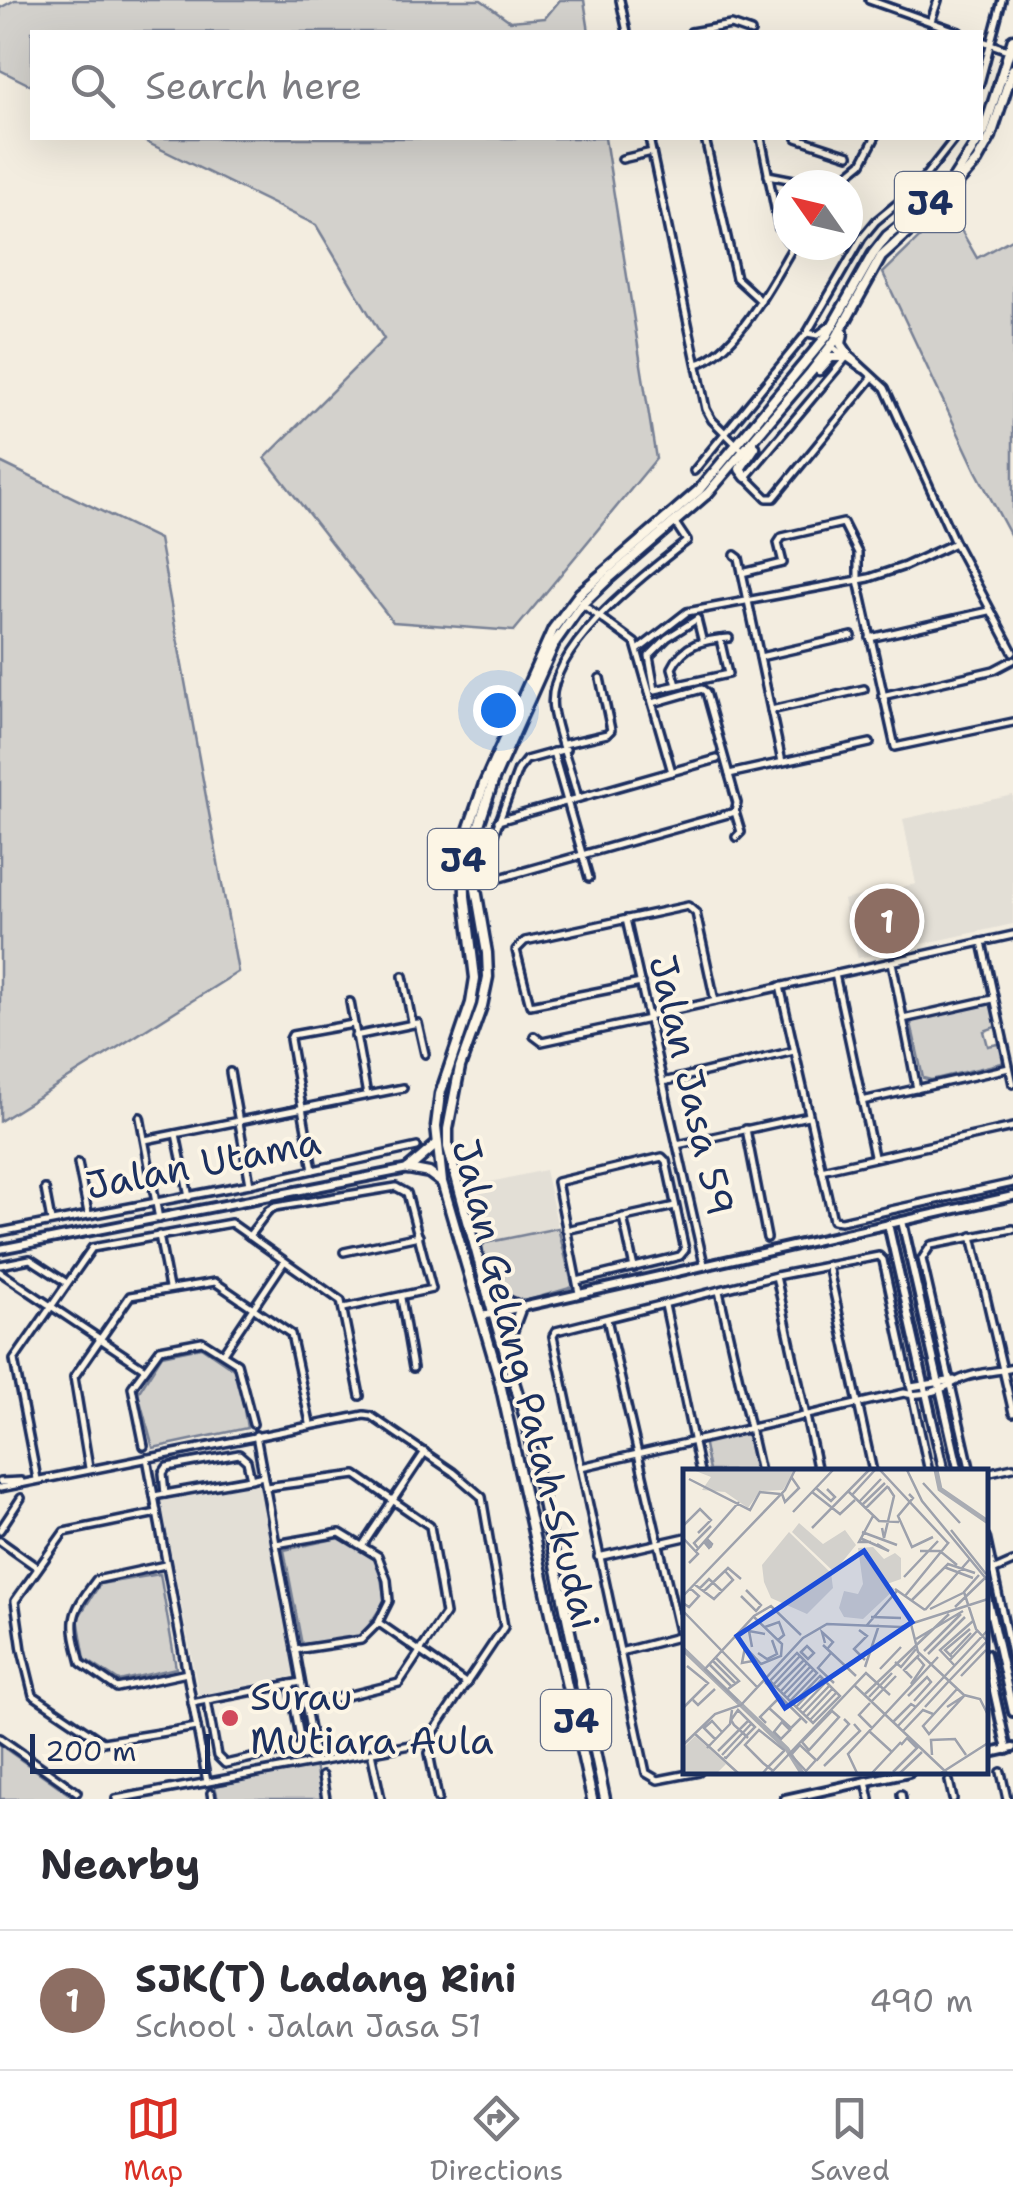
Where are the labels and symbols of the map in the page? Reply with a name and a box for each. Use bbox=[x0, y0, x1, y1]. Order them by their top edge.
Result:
north arrow bbox=[773, 170, 863, 260]
road number: J4 bbox=[895, 172, 965, 232]
your location bbox=[473, 685, 524, 736]
road number: J4 bbox=[428, 829, 498, 889]
pin: 1 bbox=[854, 884, 920, 958]
street label: Jalan Jasa 59 bbox=[637, 950, 747, 1220]
street label: Jalan Utama bbox=[81, 1115, 325, 1211]
street label: Jalan Gelang Patah-Skudai bbox=[440, 1134, 612, 1634]
inset map bbox=[683, 1469, 988, 1774]
place label: Surau Mutiara Aula bbox=[250, 1671, 494, 1766]
road number: J4 bbox=[541, 1690, 611, 1750]
marker: Surau Mutiara Aula bbox=[219, 1707, 241, 1729]
scale bar bbox=[30, 1729, 210, 1774]

